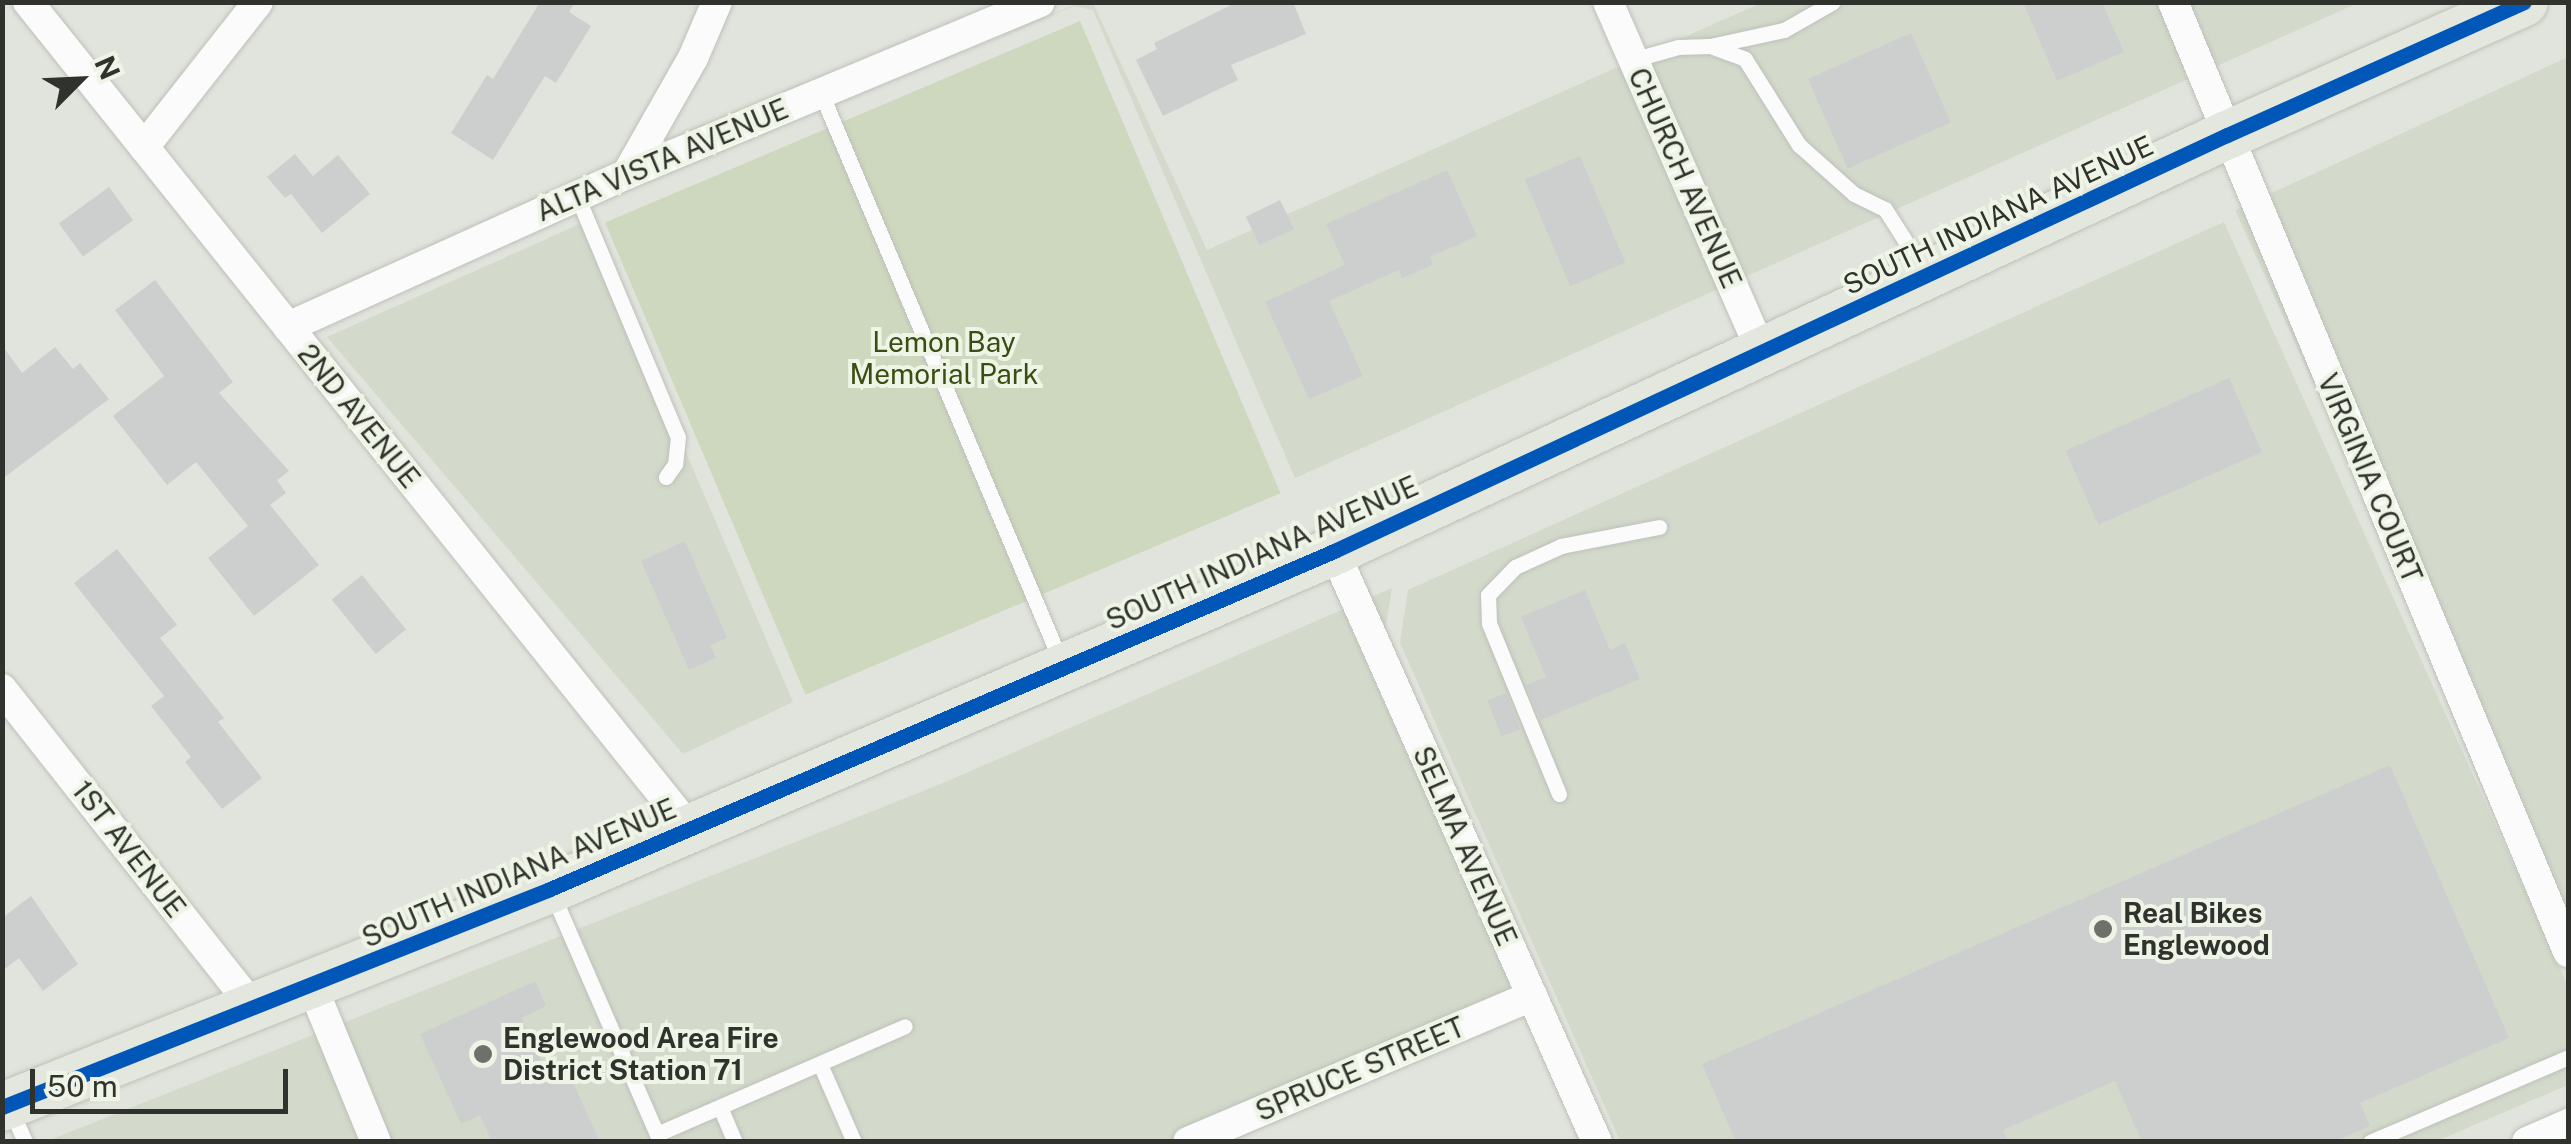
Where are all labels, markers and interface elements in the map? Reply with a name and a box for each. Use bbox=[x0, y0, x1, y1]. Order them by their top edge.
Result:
north arrow bbox=[30, 30, 130, 130]
text: N bbox=[88, 51, 127, 84]
street label: CHURCH AVENUE bbox=[1621, 63, 1749, 293]
street label: ALTA VISTA AVENUE bbox=[531, 92, 793, 228]
street label: SOUTH INDIANA AVENUE bbox=[1838, 128, 2158, 302]
park label: Lemon Bay Memorial Park bbox=[850, 325, 1038, 391]
street label: 2ND AVENUE bbox=[291, 337, 427, 495]
street label: VIRGINIA COURT bbox=[2311, 368, 2429, 588]
street label: SOUTH INDIANA AVENUE bbox=[1101, 469, 1423, 637]
street label: SELMA AVENUE bbox=[1406, 741, 1524, 951]
street label: 1ST AVENUE bbox=[65, 774, 193, 924]
street label: SOUTH INDIANA AVENUE bbox=[357, 791, 681, 955]
place label: Real Bikes Englewood bbox=[2123, 896, 2270, 962]
marker: Real Bikes Englewood bbox=[2092, 918, 2114, 940]
street label: SPRUCE STREET bbox=[1250, 1010, 1470, 1128]
place label: Englewood Area Fire District Station 71 bbox=[503, 1021, 779, 1087]
marker: Englewood Area Fire District Station 71 bbox=[472, 1043, 494, 1065]
scale bar bbox=[35, 1049, 292, 1111]
text: 50 m bbox=[47, 1068, 118, 1104]

